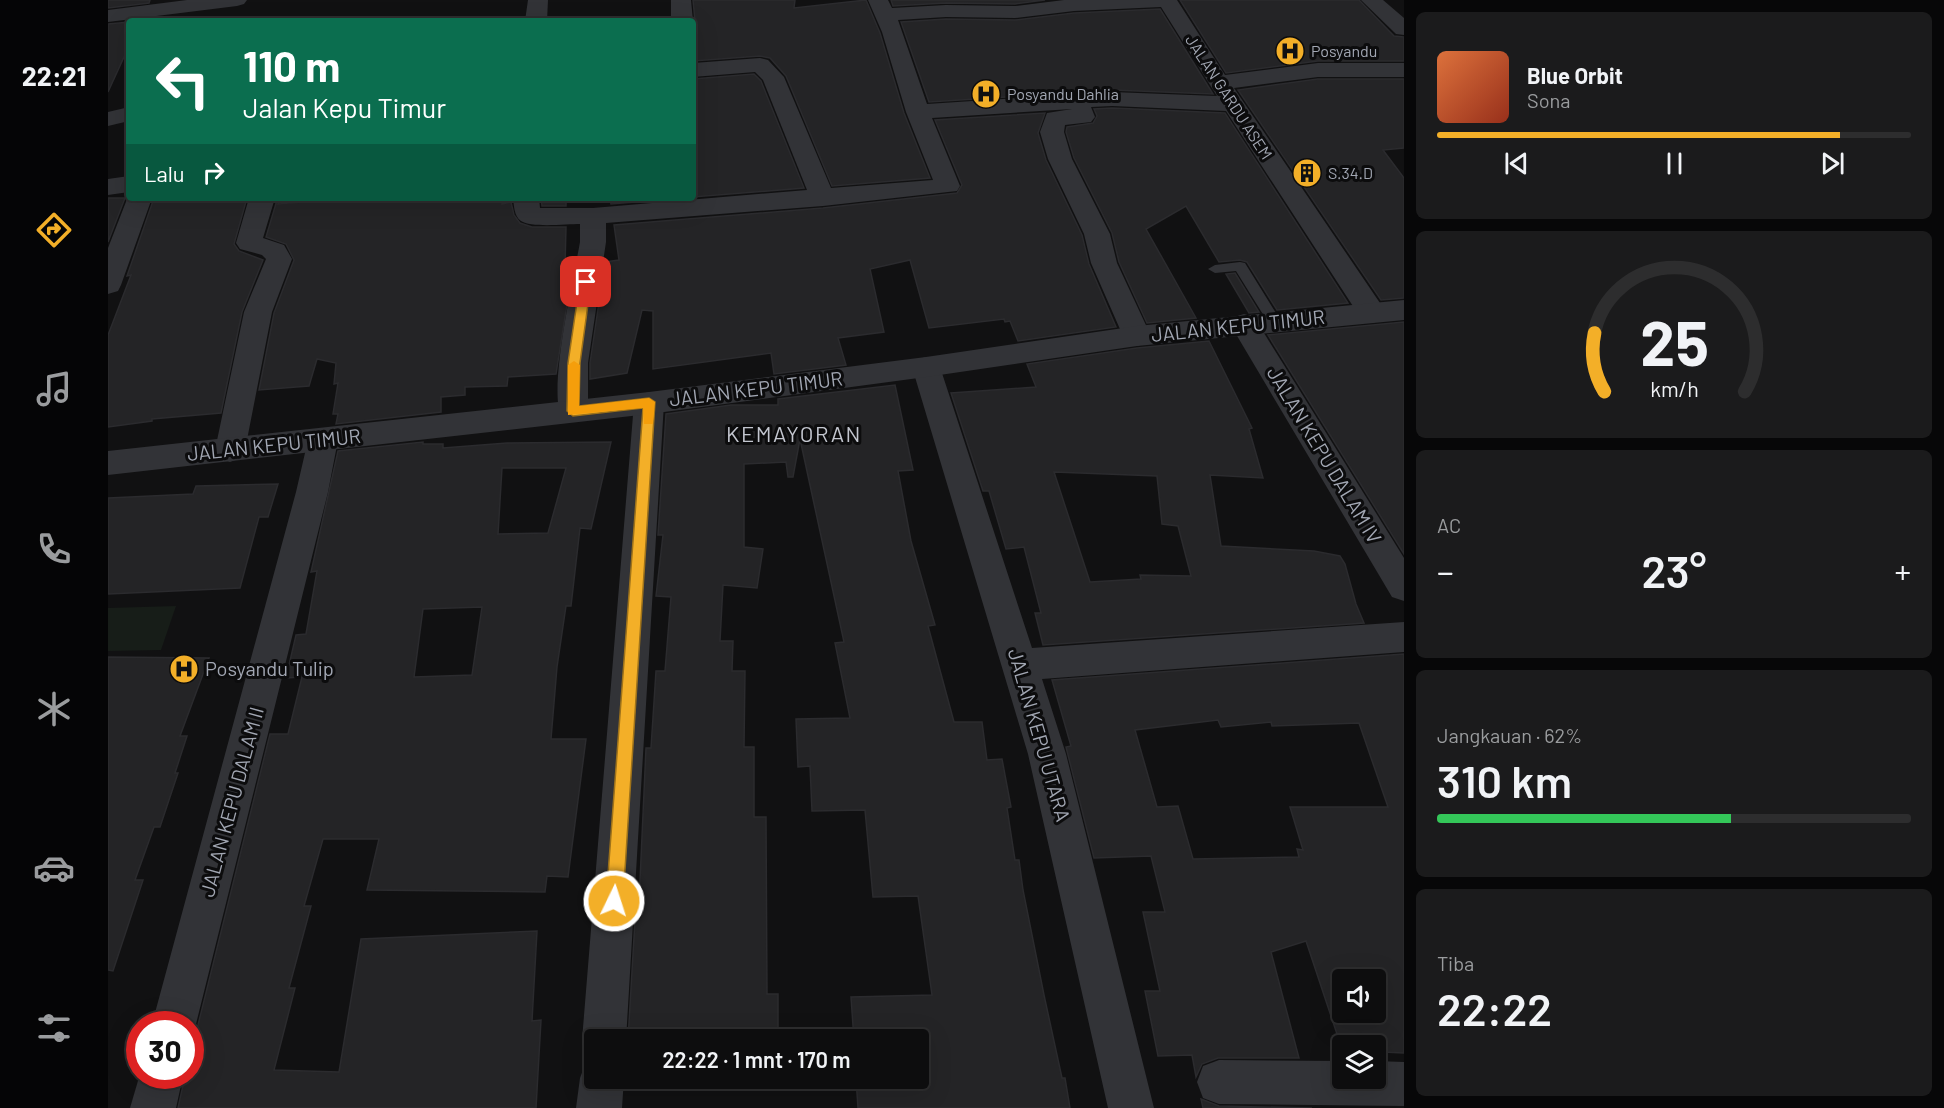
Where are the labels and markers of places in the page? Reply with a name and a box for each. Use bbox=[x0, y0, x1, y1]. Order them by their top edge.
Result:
hospital icon: Posyandu bbox=[1274, 35, 1306, 67]
place label: Posyandu bbox=[1311, 41, 1377, 60]
hospital icon: Posyandu Dahlia bbox=[970, 78, 1002, 110]
place label: Posyandu Dahlia bbox=[1007, 84, 1119, 103]
building icon: S.34.D bbox=[1291, 157, 1323, 189]
place label: S.34.D bbox=[1328, 163, 1373, 182]
pin bbox=[560, 256, 611, 307]
hospital icon: Posyandu Tulip bbox=[168, 653, 200, 685]
place label: Posyandu Tulip bbox=[205, 656, 334, 680]

